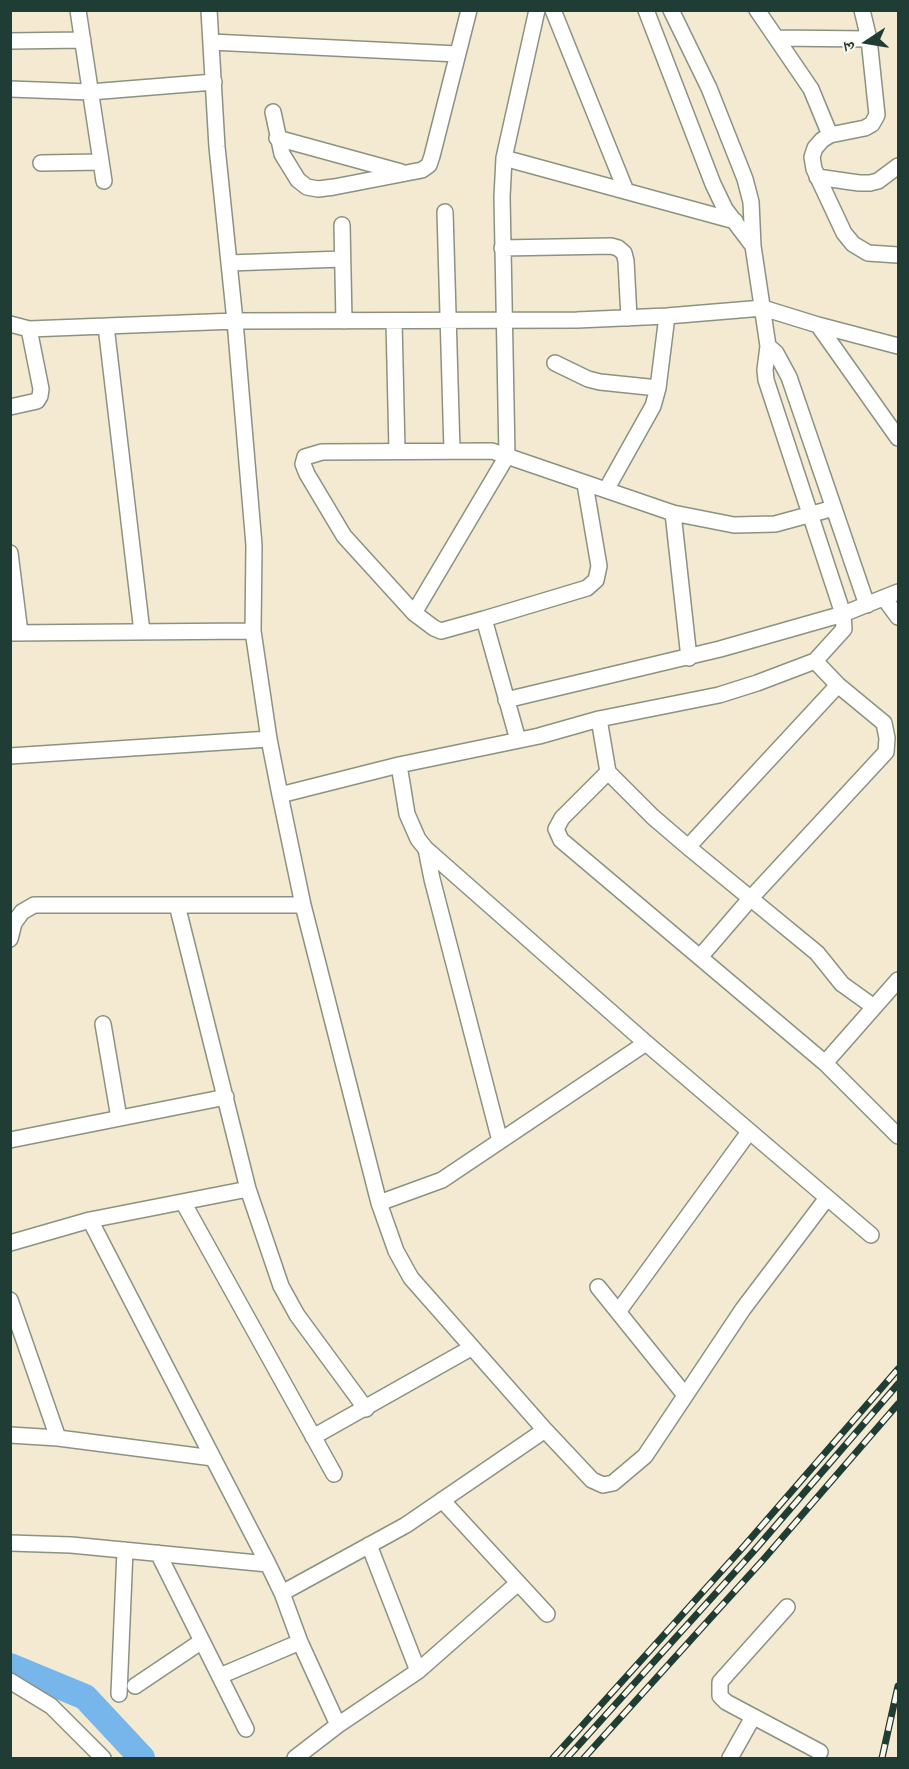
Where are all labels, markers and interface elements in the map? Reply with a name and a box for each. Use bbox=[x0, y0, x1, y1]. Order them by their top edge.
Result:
north arrow bbox=[837, 12, 897, 72]
text: उ bbox=[838, 40, 860, 52]

